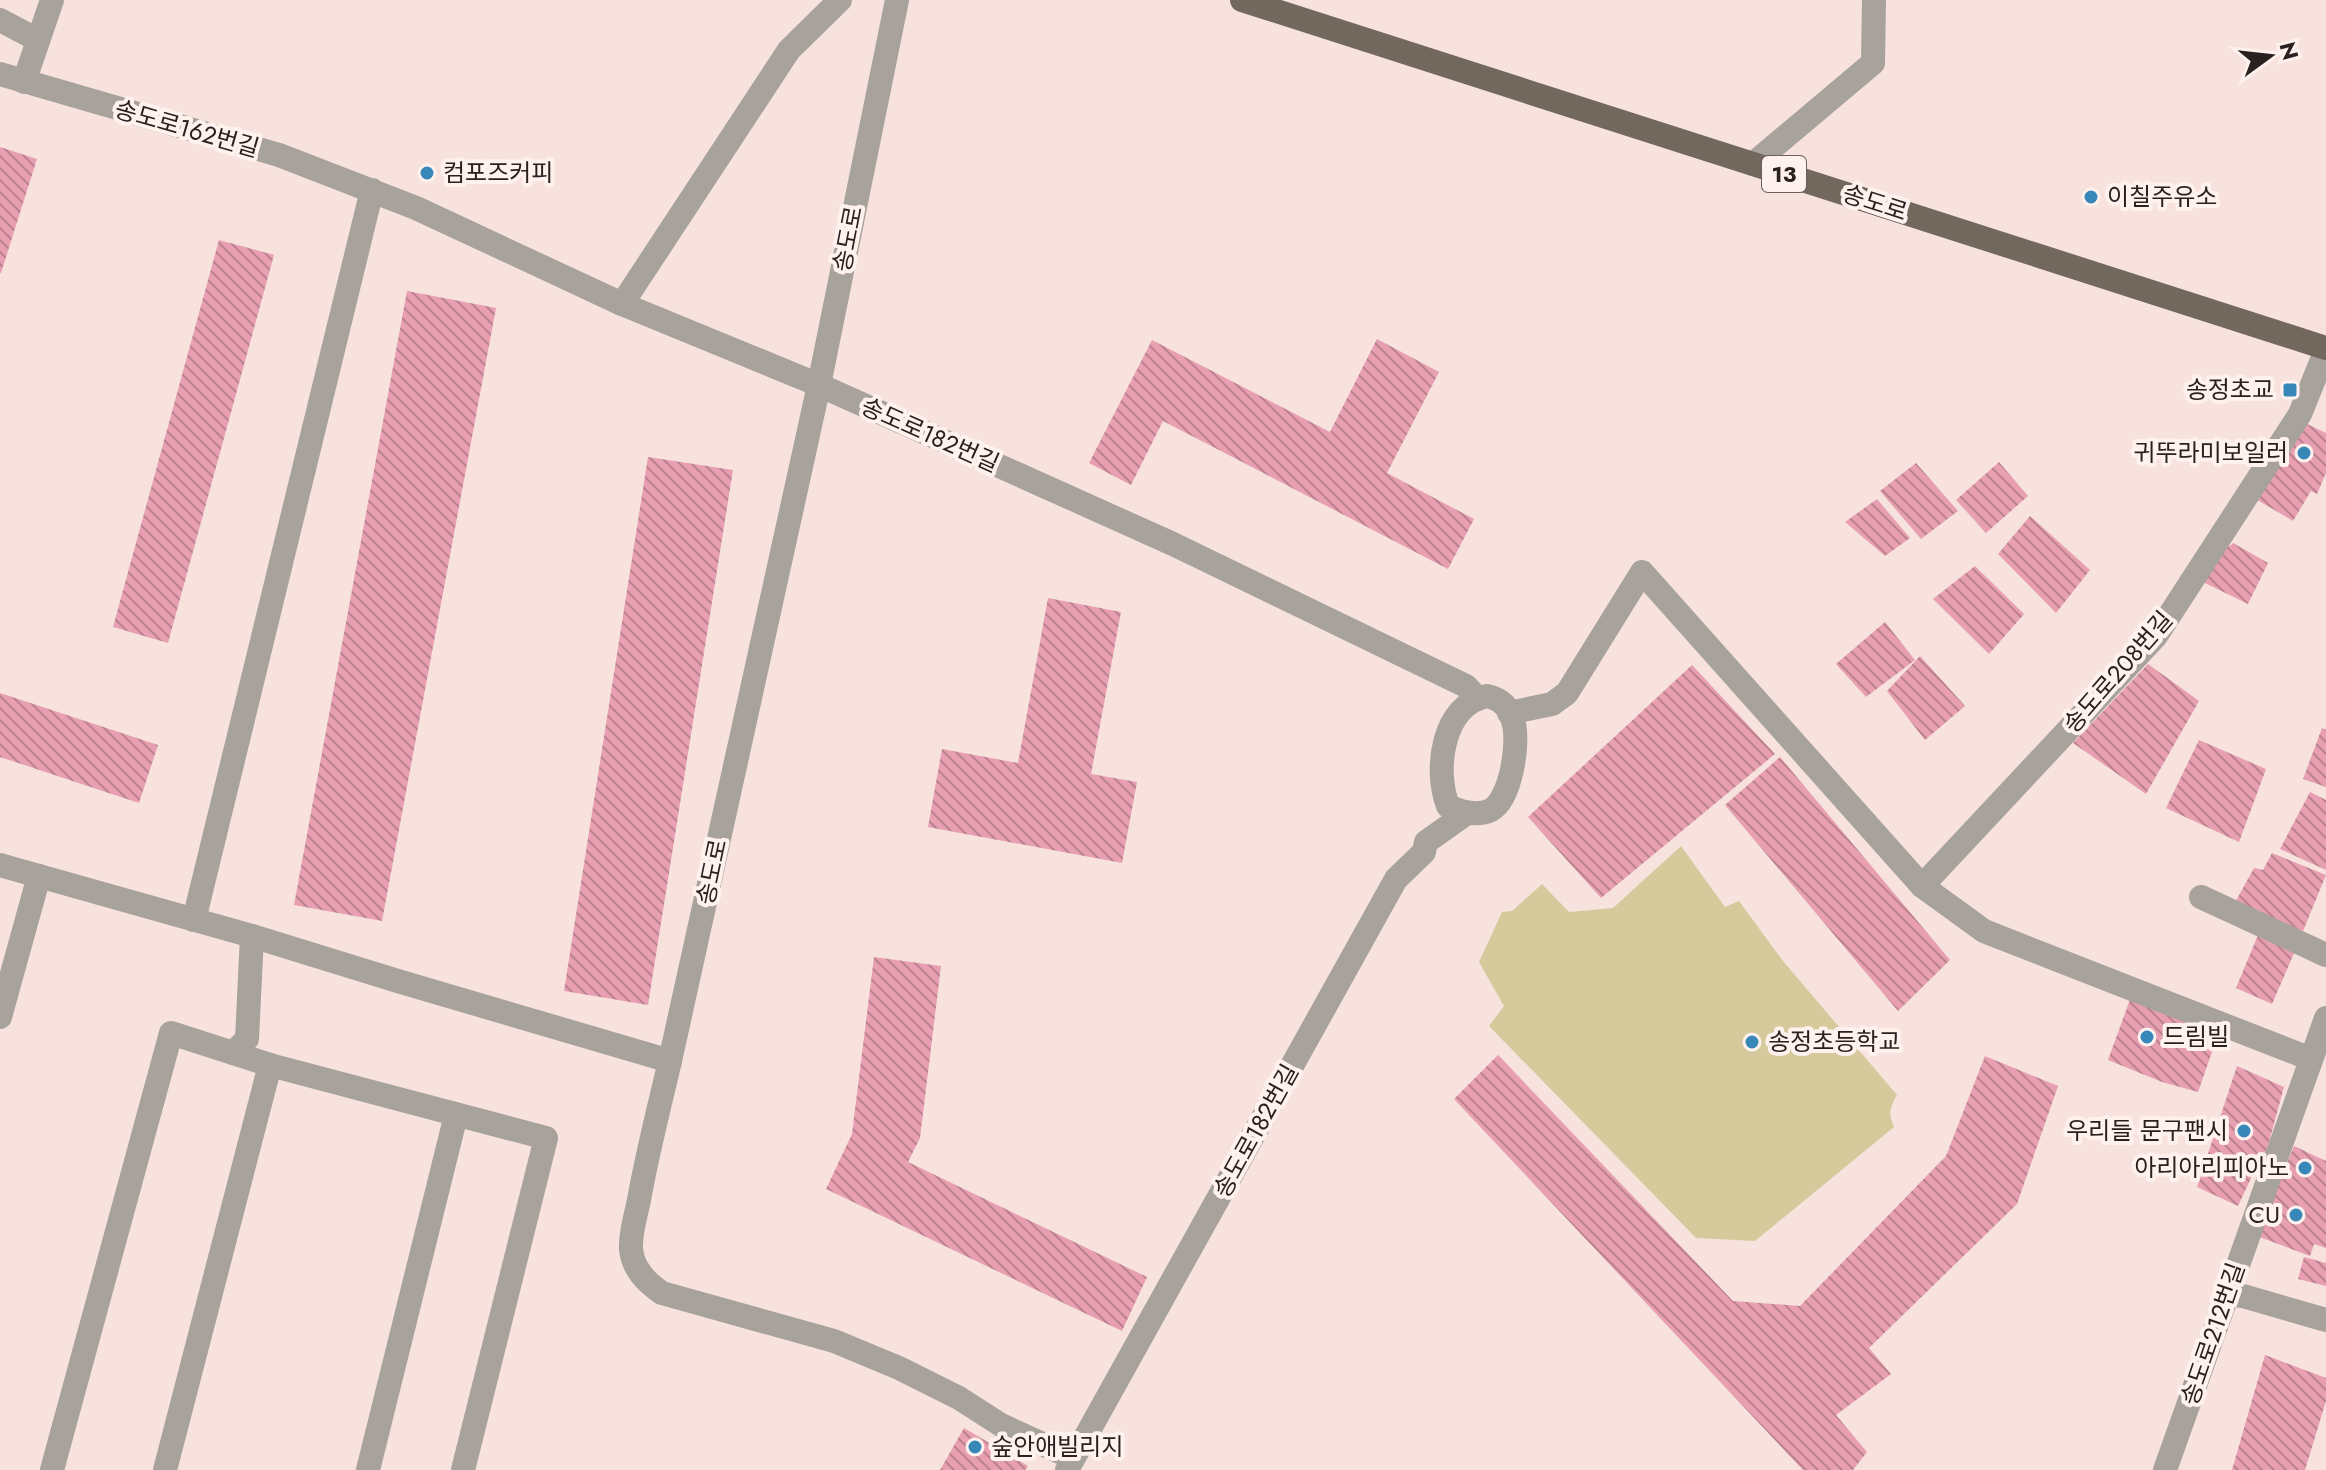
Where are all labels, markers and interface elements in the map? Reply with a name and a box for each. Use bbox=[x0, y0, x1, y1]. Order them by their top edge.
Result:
north arrow bbox=[2230, 16, 2310, 96]
text: N bbox=[2272, 38, 2307, 63]
street label: 송도로162번길 bbox=[111, 91, 263, 166]
place label: 컴포즈커피 bbox=[443, 155, 553, 190]
road number: 13 bbox=[1762, 156, 1806, 192]
marker: 컴포즈커피 bbox=[418, 164, 436, 182]
street label: 송도로 bbox=[1838, 176, 1912, 229]
place label: 이칠주유소 bbox=[2107, 179, 2217, 214]
marker: 이칠주유소 bbox=[2082, 188, 2100, 206]
street label: 송도로 bbox=[824, 203, 871, 275]
place label: 송정초교 bbox=[2186, 372, 2274, 407]
marker: 송정초교 bbox=[2281, 381, 2299, 399]
street label: 송도로182번길 bbox=[855, 388, 1005, 481]
place label: 귀뚜라미보일러 bbox=[2133, 435, 2288, 470]
marker: 귀뚜라미보일러 bbox=[2295, 444, 2313, 462]
street label: 송도로208번길 bbox=[2055, 603, 2181, 740]
street label: 송도로 bbox=[688, 836, 736, 908]
place label: 드림빌 bbox=[2163, 1019, 2229, 1054]
place label: 송정초등학교 bbox=[1768, 1024, 1900, 1059]
marker: 드림빌 bbox=[2138, 1028, 2156, 1046]
marker: 송정초등학교 bbox=[1743, 1033, 1761, 1051]
street label: 송도로182번길 bbox=[1204, 1058, 1307, 1204]
place label: 우리들 문구팬시 bbox=[2066, 1113, 2228, 1148]
marker: 우리들 문구팬시 bbox=[2235, 1122, 2253, 1140]
place label: 아리아리피아노 bbox=[2134, 1150, 2289, 1185]
marker: 아리아리피아노 bbox=[2296, 1159, 2314, 1177]
place label: CU bbox=[2249, 1197, 2280, 1232]
marker: CU bbox=[2287, 1206, 2305, 1224]
street label: 송도로212번길 bbox=[2172, 1258, 2253, 1410]
place label: 숲안애빌리지 bbox=[991, 1429, 1123, 1464]
marker: 숲안애빌리지 bbox=[966, 1438, 984, 1456]

